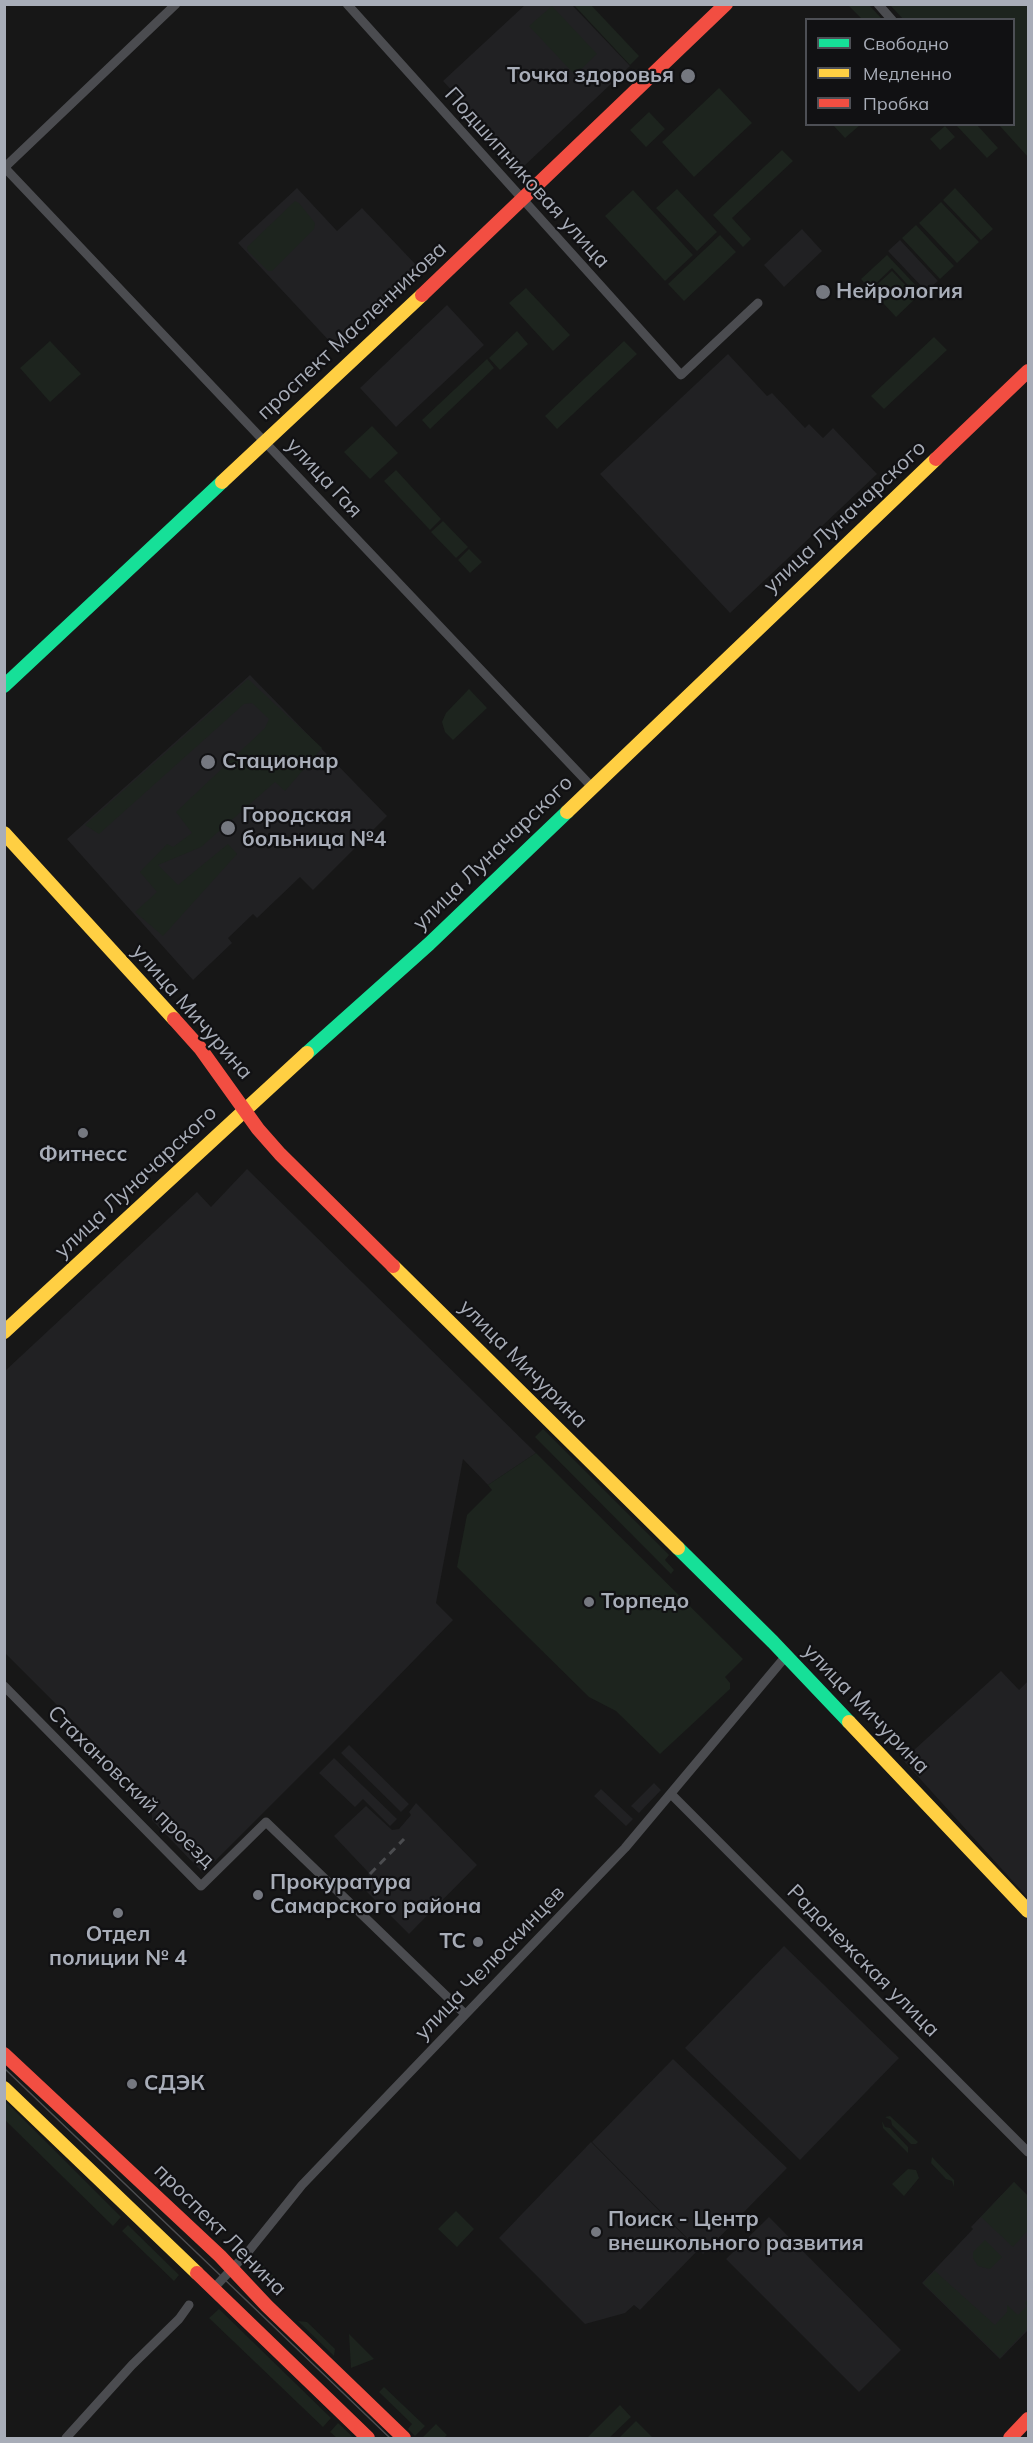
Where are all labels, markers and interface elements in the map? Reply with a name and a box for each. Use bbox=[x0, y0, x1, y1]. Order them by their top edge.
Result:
legend bbox=[805, 18, 1015, 126]
text: Свободно bbox=[863, 32, 949, 55]
text: Медленно bbox=[863, 62, 952, 85]
place label: Точка здоровья bbox=[507, 63, 674, 89]
marker: Точка здоровья bbox=[679, 67, 697, 85]
street label: Подшипниковая улица bbox=[439, 82, 615, 274]
text: Пробка bbox=[863, 92, 929, 115]
street label: проспект Масленникова bbox=[252, 237, 452, 425]
place label: Нейрология bbox=[836, 279, 963, 305]
marker: Нейрология bbox=[814, 283, 832, 301]
street label: улица Гая bbox=[281, 433, 367, 523]
street label: улица Луначарского bbox=[759, 435, 931, 599]
place label: Стационар bbox=[222, 749, 338, 775]
marker: Стационар bbox=[199, 753, 217, 771]
street label: улица Луначарского bbox=[408, 770, 578, 936]
place label: Городская больница №4 bbox=[242, 803, 386, 853]
marker: Городская больница №4 bbox=[219, 819, 237, 837]
street label: улица Мичурина bbox=[126, 939, 258, 1085]
street label: улица Луначарского bbox=[50, 1100, 222, 1264]
marker: Фитнесс bbox=[76, 1126, 90, 1140]
place label: Фитнесс bbox=[39, 1142, 127, 1168]
street label: улица Мичурина bbox=[454, 1295, 592, 1433]
place label: Торпедо bbox=[601, 1589, 689, 1615]
marker: Торпедо bbox=[582, 1595, 596, 1609]
street label: улица Мичурина bbox=[798, 1639, 934, 1779]
street label: Стахановский проезд bbox=[42, 1701, 220, 1873]
place label: Прокуратура Самарского района bbox=[270, 1870, 481, 1920]
street label: Радонежская улица bbox=[782, 1880, 944, 2042]
street label: улица Челюскинцев bbox=[410, 1881, 570, 2045]
marker: Прокуратура Самарского района bbox=[251, 1888, 265, 1902]
marker: Отдел полиции № 4 bbox=[111, 1906, 125, 1920]
place label: Отдел полиции № 4 bbox=[49, 1922, 187, 1972]
place label: ТС bbox=[439, 1929, 466, 1955]
marker: ТС bbox=[471, 1935, 485, 1949]
place label: СДЭК bbox=[144, 2071, 205, 2097]
marker: СДЭК bbox=[125, 2077, 139, 2091]
street label: проспект Ленина bbox=[149, 2159, 291, 2301]
place label: Поиск - Центр внешкольного развития bbox=[608, 2207, 864, 2257]
marker: Поиск - Центр внешкольного развития bbox=[589, 2225, 603, 2239]

